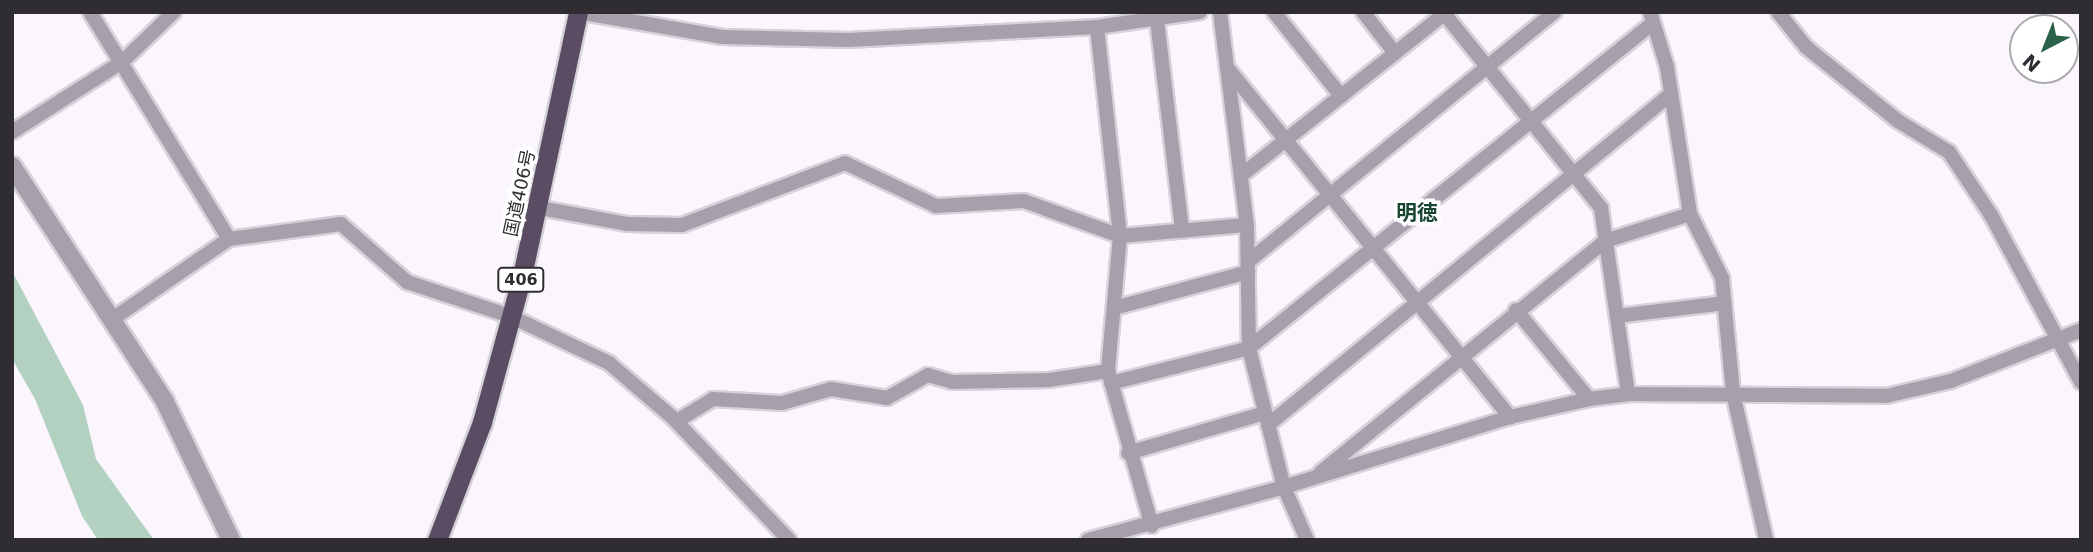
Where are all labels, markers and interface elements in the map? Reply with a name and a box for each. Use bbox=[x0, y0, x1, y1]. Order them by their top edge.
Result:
north arrow bbox=[2009, 14, 2079, 84]
text: N bbox=[2018, 50, 2045, 77]
street label: 国道406号 bbox=[500, 148, 540, 238]
district label: 明徳 bbox=[1396, 200, 1438, 226]
road number: 406 bbox=[496, 268, 546, 292]

